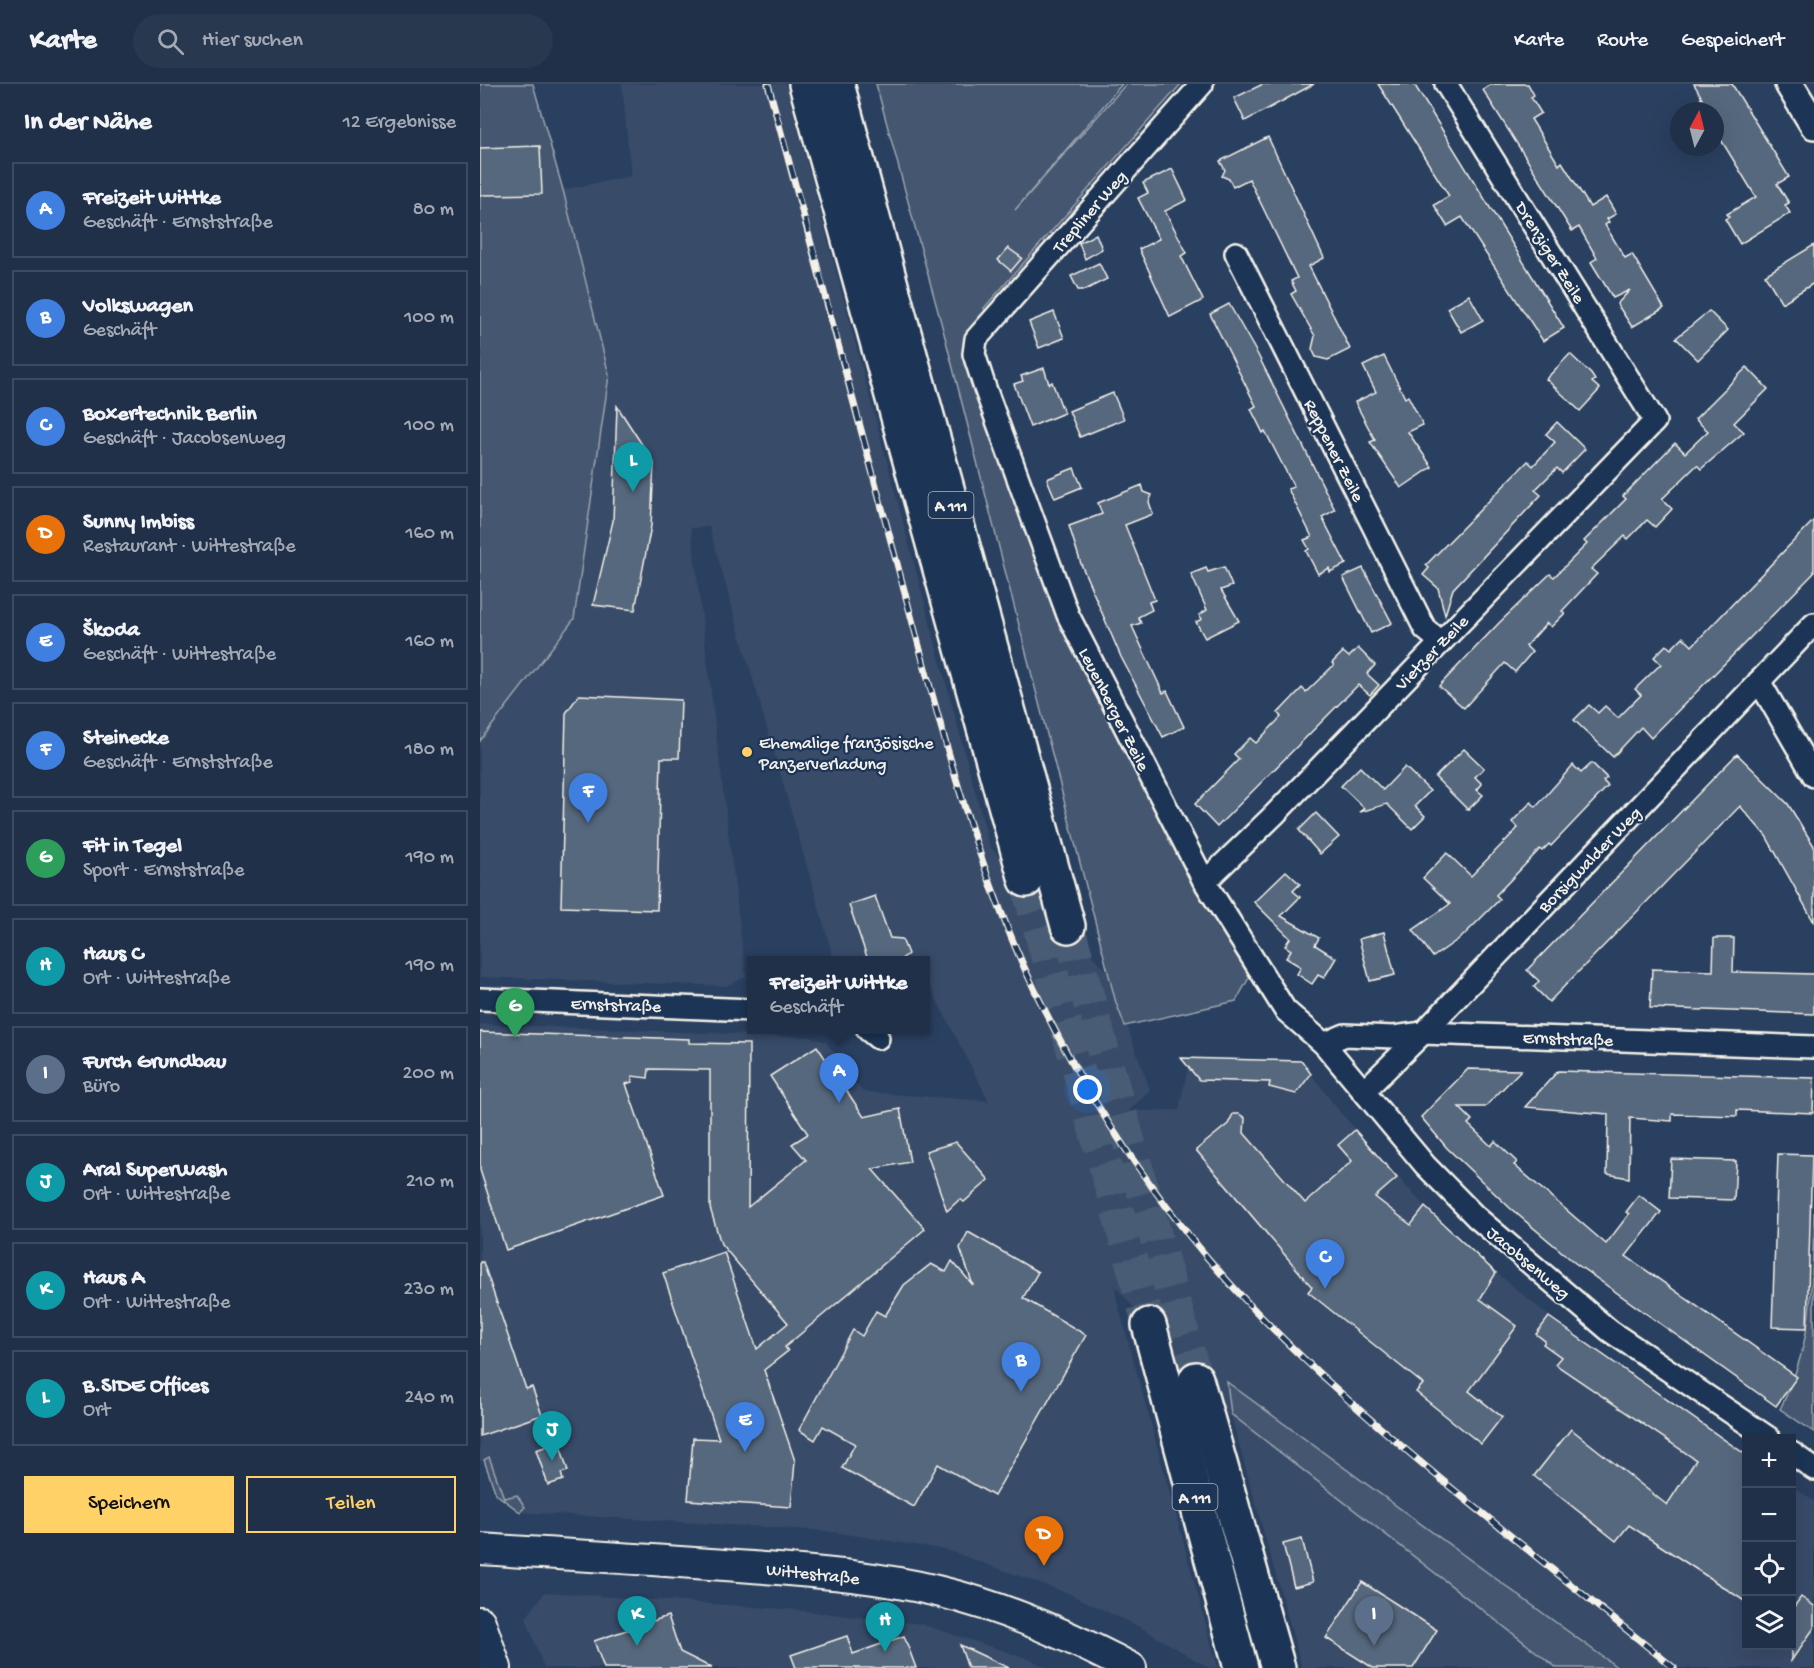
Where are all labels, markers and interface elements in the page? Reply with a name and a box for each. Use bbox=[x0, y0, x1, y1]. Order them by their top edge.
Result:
search box bbox=[133, 14, 553, 68]
text: Karte bbox=[30, 25, 97, 58]
icon: search bbox=[154, 25, 187, 58]
text: Hier suchen bbox=[202, 28, 303, 54]
text: Karte bbox=[1514, 29, 1564, 54]
text: Route bbox=[1597, 29, 1648, 54]
text: Gespeichert bbox=[1681, 29, 1784, 54]
north arrow bbox=[1670, 102, 1724, 156]
text: In der Nähe bbox=[24, 108, 152, 139]
text: 12 Ergebnisse bbox=[343, 112, 456, 135]
street label: Trepliner Weg bbox=[1049, 167, 1132, 259]
text: Freizeit Wittke bbox=[83, 186, 221, 212]
street label: Drenziger Zeile bbox=[1509, 198, 1589, 309]
text: A bbox=[40, 199, 51, 222]
text: 80 m bbox=[413, 199, 454, 222]
text: Geschäft · Ernststraße bbox=[83, 212, 273, 235]
text: Volkswagen bbox=[83, 294, 193, 320]
text: B bbox=[40, 307, 51, 330]
text: 100 m bbox=[404, 307, 454, 330]
text: Geschäft bbox=[83, 320, 156, 343]
street label: Reppener Zeile bbox=[1298, 396, 1368, 507]
text: Boxertechnik Berlin bbox=[83, 402, 257, 428]
text: C bbox=[40, 415, 51, 438]
text: 100 m bbox=[404, 415, 454, 438]
text: Geschäft · Jacobsenweg bbox=[83, 428, 286, 451]
pin: L bbox=[614, 442, 652, 492]
road number: A 111 bbox=[928, 492, 974, 518]
text: Sunny Imbiss bbox=[83, 510, 194, 536]
text: D bbox=[39, 523, 52, 546]
text: 160 m bbox=[405, 523, 454, 546]
text: Restaurant · Wittestraße bbox=[83, 536, 296, 559]
street label: Vietzer Zeile bbox=[1391, 611, 1474, 696]
text: Škoda bbox=[83, 618, 140, 644]
text: E bbox=[39, 631, 52, 654]
text: 160 m bbox=[405, 631, 454, 654]
text: Geschäft · Wittestraße bbox=[83, 644, 276, 667]
street label: Leuenberger Zeile bbox=[1073, 645, 1153, 776]
text: Steinecke bbox=[83, 726, 169, 752]
place label: Ehemalige französische Panzerverladung bbox=[758, 734, 934, 776]
text: F bbox=[40, 739, 51, 762]
text: 180 m bbox=[405, 739, 454, 762]
marker: Ehemalige französische Panzerverladung bbox=[740, 745, 754, 759]
text: Geschäft · Ernststraße bbox=[83, 752, 273, 775]
pin: F bbox=[568, 774, 608, 823]
street label: Borsigwalder Weg bbox=[1534, 803, 1647, 919]
text: Fit in Tegel bbox=[83, 834, 182, 860]
text: G bbox=[39, 847, 52, 870]
text: 190 m bbox=[406, 847, 454, 870]
text: Sport · Ernststraße bbox=[83, 860, 244, 883]
text: Haus C bbox=[83, 942, 143, 968]
text: H bbox=[40, 955, 51, 978]
text: 190 m bbox=[406, 955, 454, 978]
popup bbox=[747, 956, 930, 1034]
text: Ort · Wittestraße bbox=[83, 968, 230, 991]
text: Freizeit Wittke bbox=[770, 971, 907, 997]
pin: G bbox=[495, 988, 534, 1038]
street label: Ernststraße bbox=[570, 994, 662, 1019]
text: Geschäft bbox=[770, 997, 843, 1020]
street label: Ernststraße bbox=[1522, 1028, 1614, 1053]
text: Furch Grundbau bbox=[83, 1050, 226, 1076]
pin: A bbox=[820, 1054, 858, 1103]
text: I bbox=[43, 1063, 48, 1086]
text: 200 m bbox=[403, 1063, 454, 1086]
your location bbox=[1073, 1075, 1102, 1104]
text: Büro bbox=[83, 1076, 120, 1099]
text: Aral SuperWash bbox=[83, 1158, 227, 1184]
text: J bbox=[40, 1171, 51, 1194]
text: 210 m bbox=[406, 1171, 454, 1194]
text: Ort · Wittestraße bbox=[83, 1184, 230, 1207]
street label: Jacobsenweg bbox=[1481, 1223, 1573, 1305]
pin: C bbox=[1306, 1240, 1344, 1289]
text: Haus A bbox=[83, 1266, 144, 1292]
text: K bbox=[40, 1279, 51, 1302]
text: 230 m bbox=[404, 1279, 454, 1302]
text: Ort · Wittestraße bbox=[83, 1292, 230, 1315]
pin: B bbox=[1002, 1342, 1040, 1392]
text: B.SIDE Offices bbox=[83, 1374, 208, 1400]
text: L bbox=[42, 1387, 49, 1410]
text: 240 m bbox=[404, 1387, 454, 1410]
text: Ort bbox=[83, 1400, 110, 1423]
pin: E bbox=[726, 1402, 764, 1452]
pin: J bbox=[532, 1412, 572, 1461]
map controls bbox=[1742, 1434, 1796, 1650]
button: + bbox=[1742, 1434, 1796, 1488]
button: Speichern bbox=[24, 1476, 234, 1533]
button: Teilen bbox=[246, 1476, 456, 1533]
road number: A 111 bbox=[1172, 1484, 1218, 1510]
button: − bbox=[1742, 1488, 1796, 1542]
pin: D bbox=[1024, 1516, 1064, 1566]
button: locate bbox=[1742, 1542, 1796, 1596]
street label: Wittestraße bbox=[765, 1560, 861, 1591]
pin: K bbox=[618, 1596, 656, 1646]
pin: I bbox=[1354, 1596, 1394, 1646]
button: layers bbox=[1742, 1596, 1796, 1650]
pin: H bbox=[866, 1602, 904, 1652]

